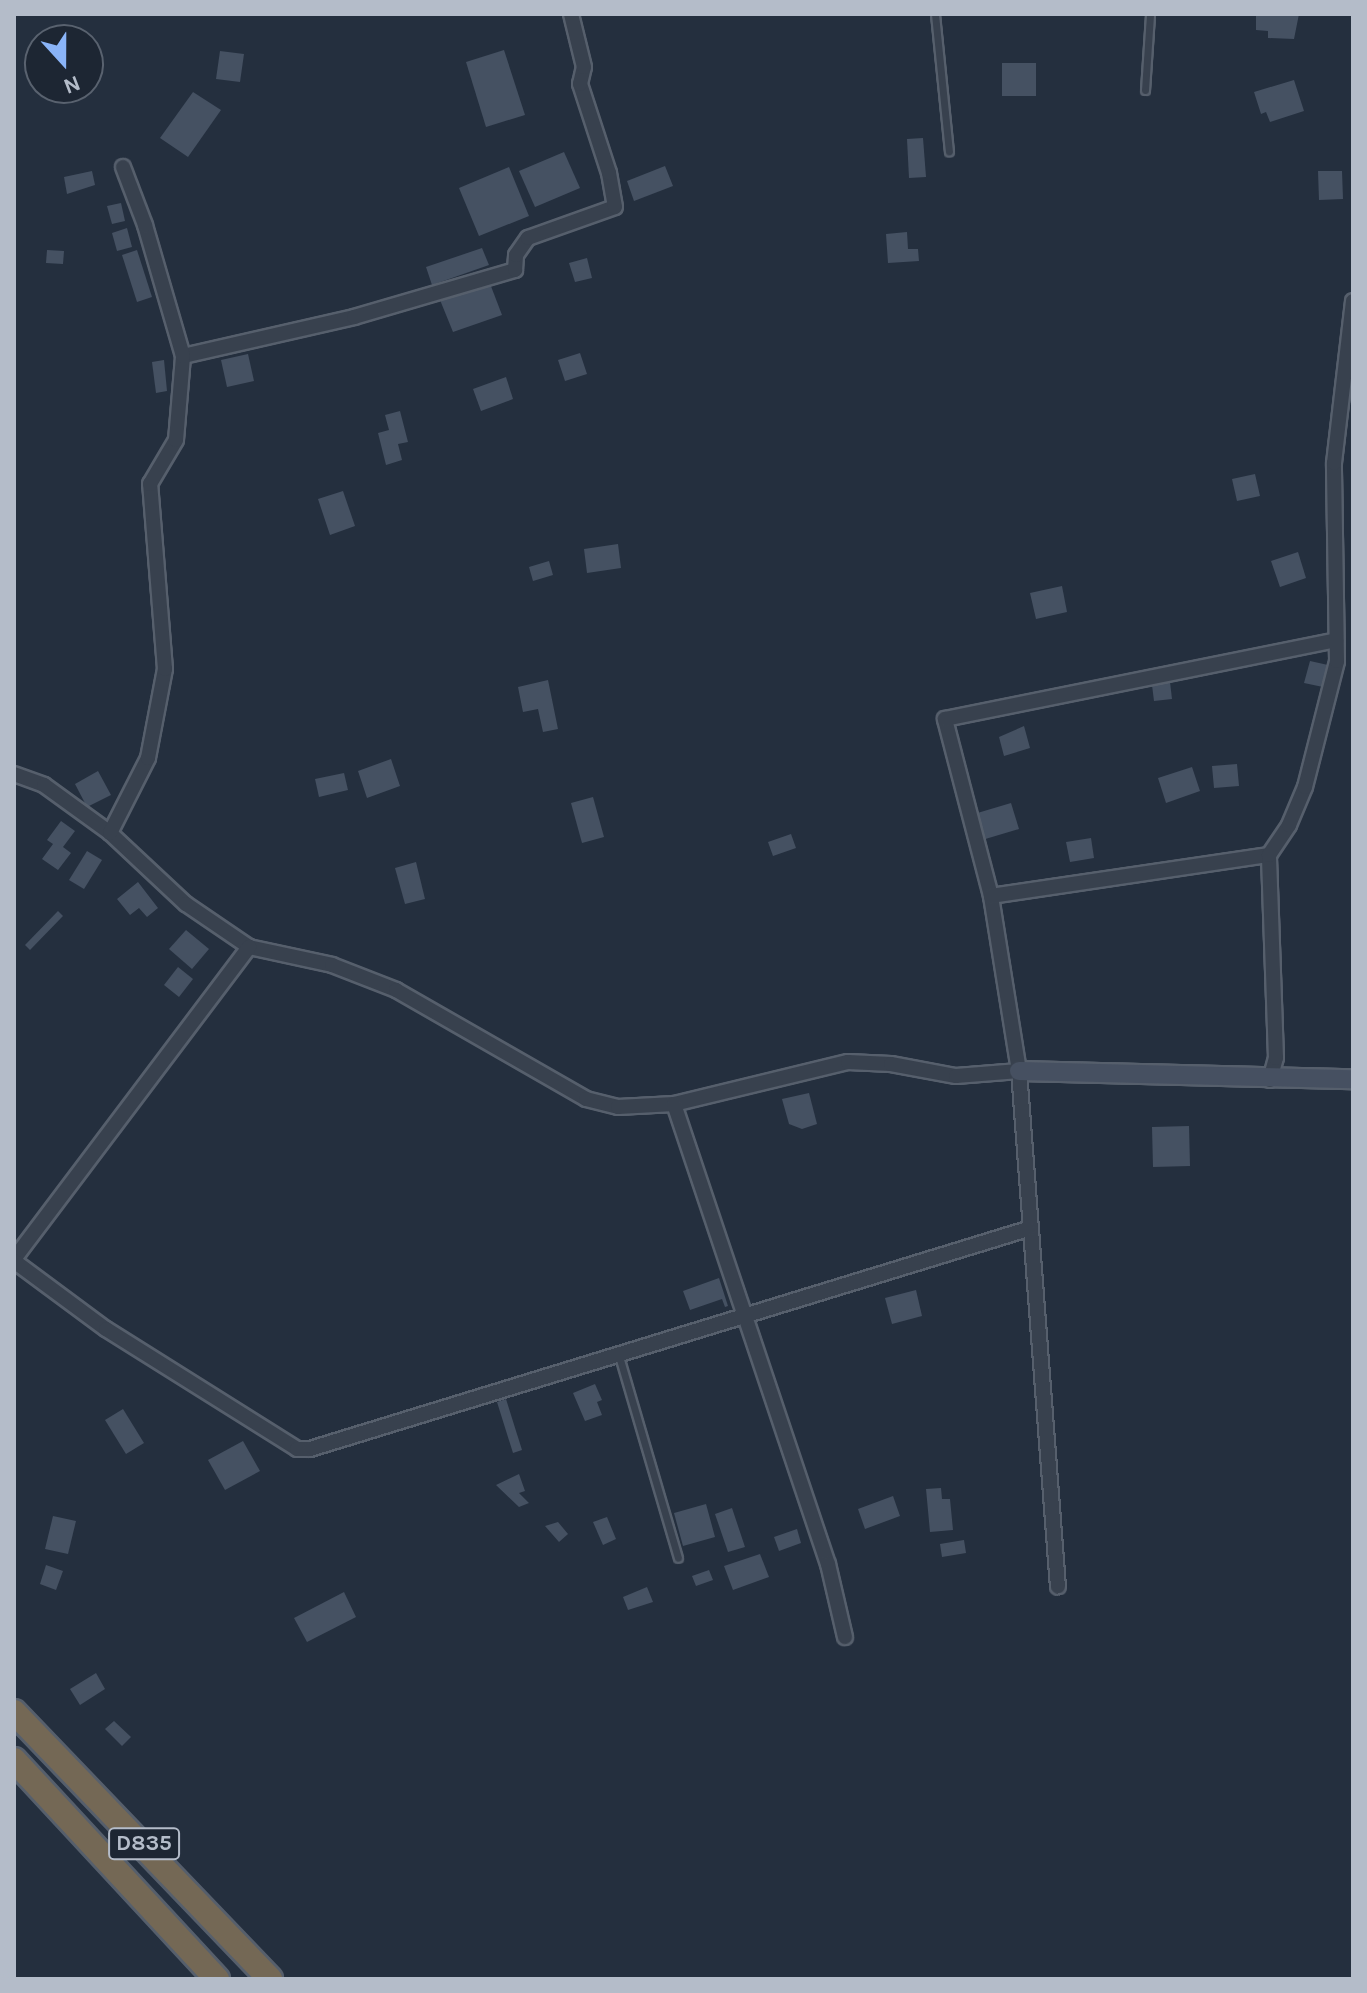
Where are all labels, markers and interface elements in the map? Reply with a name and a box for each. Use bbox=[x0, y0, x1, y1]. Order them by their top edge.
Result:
north arrow bbox=[24, 24, 104, 104]
text: N bbox=[60, 70, 84, 100]
road number: D835 bbox=[108, 1826, 180, 1862]

